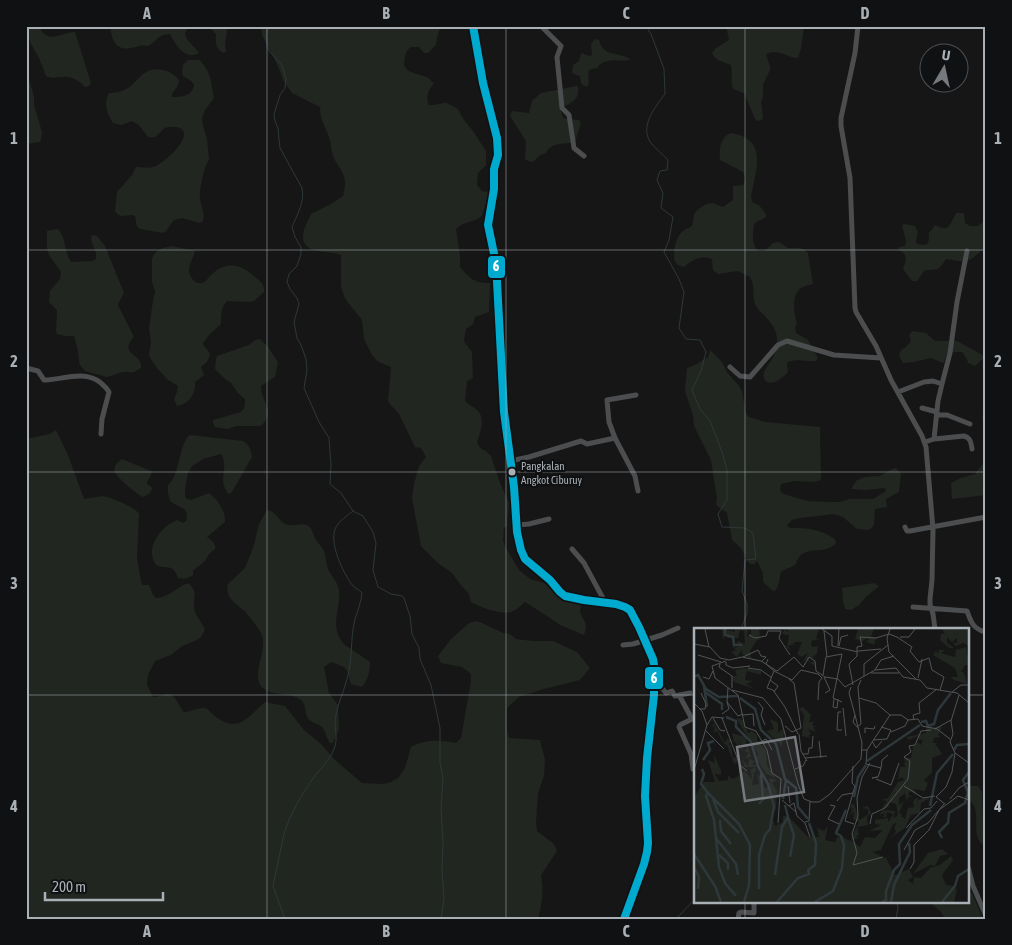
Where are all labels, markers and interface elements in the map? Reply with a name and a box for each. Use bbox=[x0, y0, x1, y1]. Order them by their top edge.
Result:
text: A bbox=[142, 4, 151, 22]
text: B bbox=[382, 4, 390, 22]
text: C bbox=[622, 4, 630, 22]
text: D bbox=[861, 4, 870, 22]
north arrow bbox=[920, 42, 970, 92]
text: U bbox=[941, 47, 951, 64]
text: 1 bbox=[10, 129, 18, 147]
text: 1 bbox=[994, 129, 1002, 147]
line badge: 6 bbox=[487, 255, 506, 279]
text: 6 bbox=[493, 258, 500, 274]
text: 2 bbox=[10, 352, 18, 370]
text: 2 bbox=[994, 352, 1002, 370]
place label: Pangkalan Angkot Ciburuy bbox=[521, 460, 582, 486]
marker: Pangkalan Angkot Ciburuy bbox=[507, 467, 517, 477]
text: 3 bbox=[10, 574, 18, 592]
text: 3 bbox=[994, 574, 1002, 592]
inset map bbox=[694, 628, 970, 902]
line badge: 6 bbox=[644, 666, 664, 690]
text: 6 bbox=[651, 670, 658, 686]
text: 4 bbox=[9, 797, 18, 815]
text: 4 bbox=[993, 797, 1002, 815]
scale bar bbox=[45, 870, 162, 902]
text: 200 m bbox=[52, 878, 86, 895]
text: A bbox=[142, 922, 151, 940]
text: B bbox=[382, 922, 390, 940]
text: C bbox=[622, 922, 630, 940]
text: D bbox=[861, 922, 870, 940]

